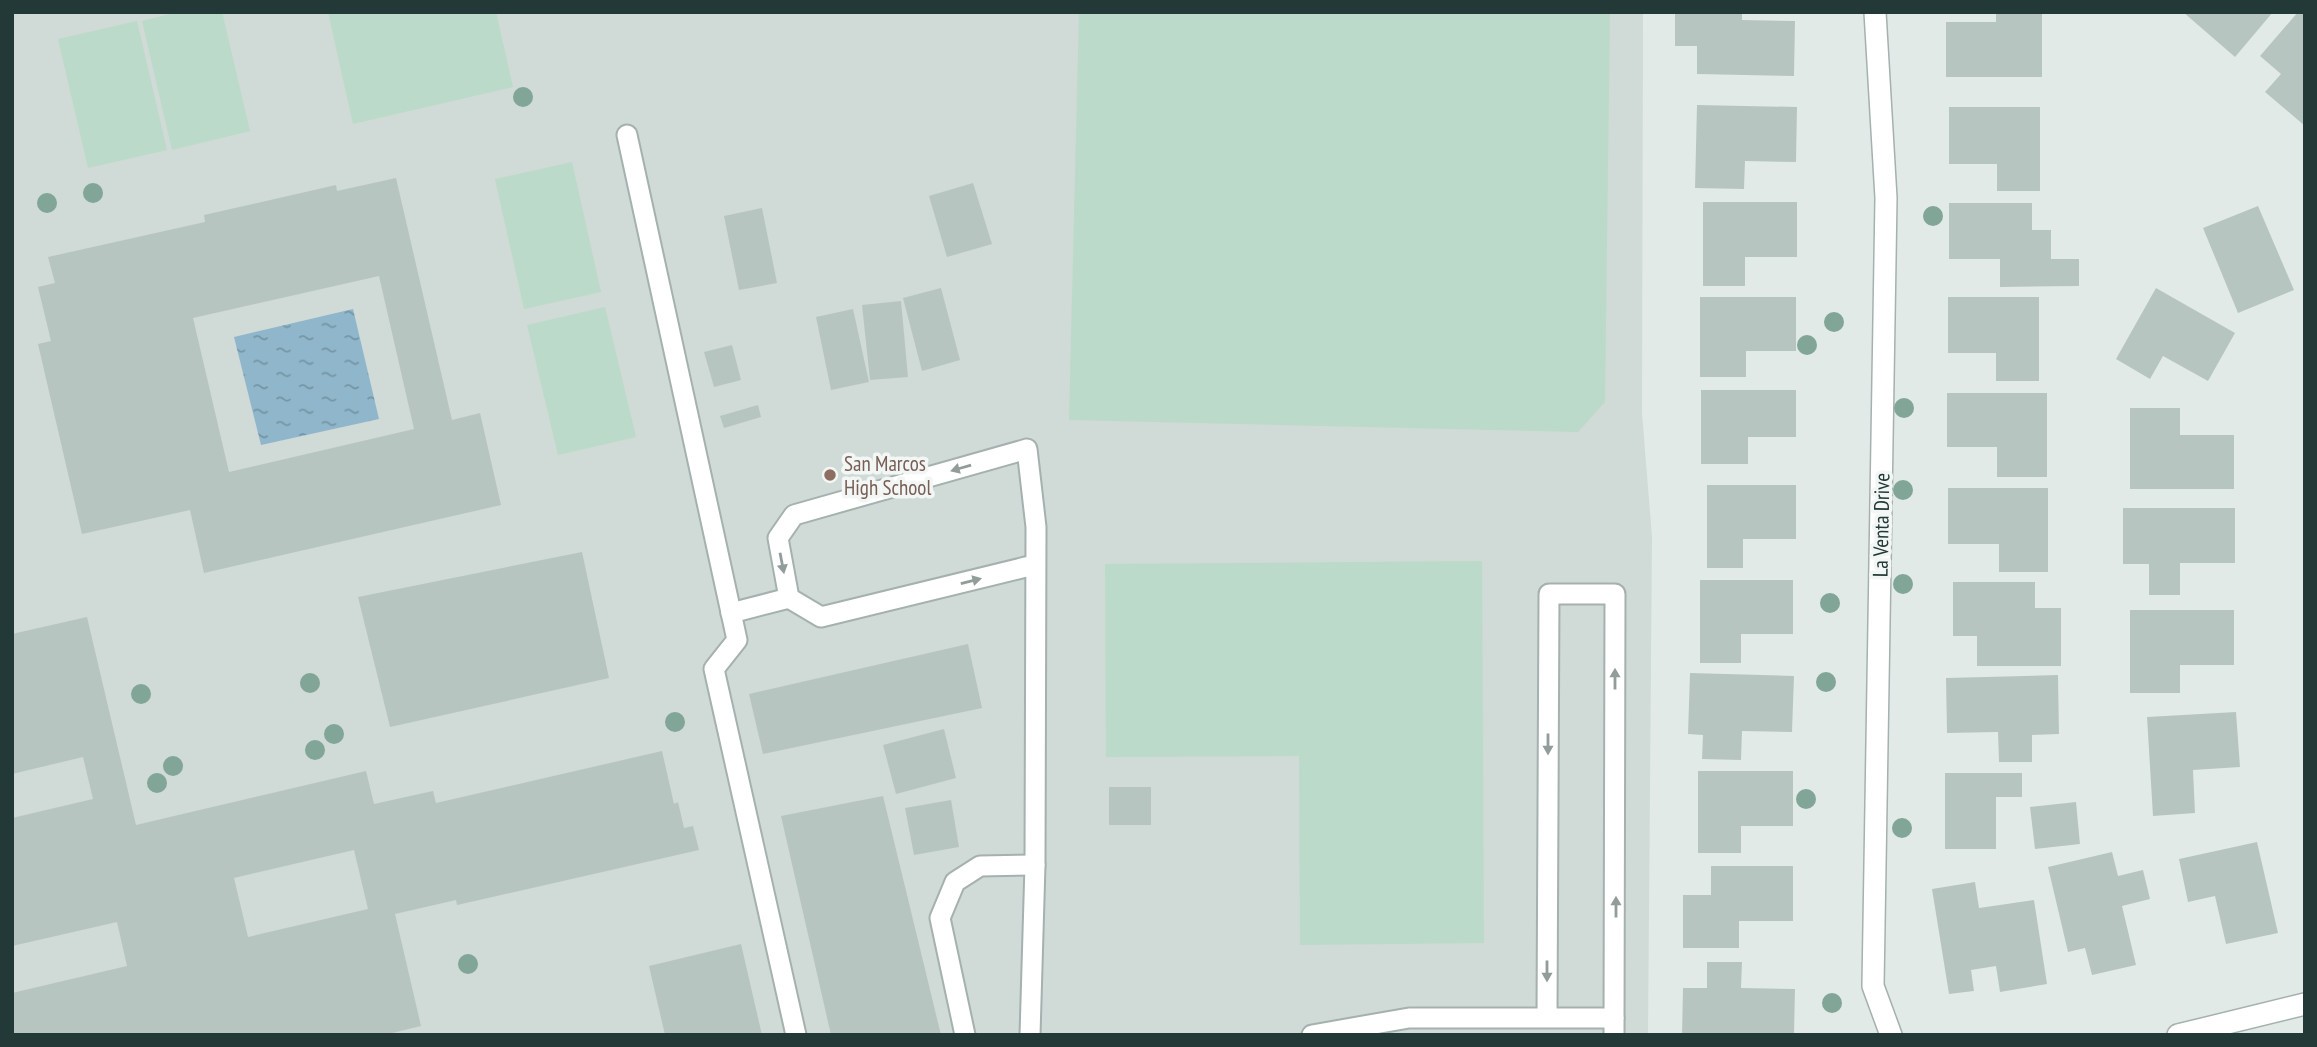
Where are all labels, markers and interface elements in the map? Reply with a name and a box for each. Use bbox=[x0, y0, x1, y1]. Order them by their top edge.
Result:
place label: San Marcos High School bbox=[844, 450, 931, 501]
one-way arrow bbox=[951, 463, 972, 473]
marker: San Marcos High School bbox=[822, 467, 838, 483]
street label: La Venta Drive bbox=[1867, 473, 1895, 577]
one-way arrow bbox=[777, 552, 788, 574]
one-way arrow bbox=[960, 575, 982, 586]
one-way arrow bbox=[1609, 668, 1621, 690]
one-way arrow bbox=[1542, 733, 1554, 755]
one-way arrow bbox=[1610, 896, 1622, 918]
one-way arrow bbox=[1541, 960, 1553, 982]

